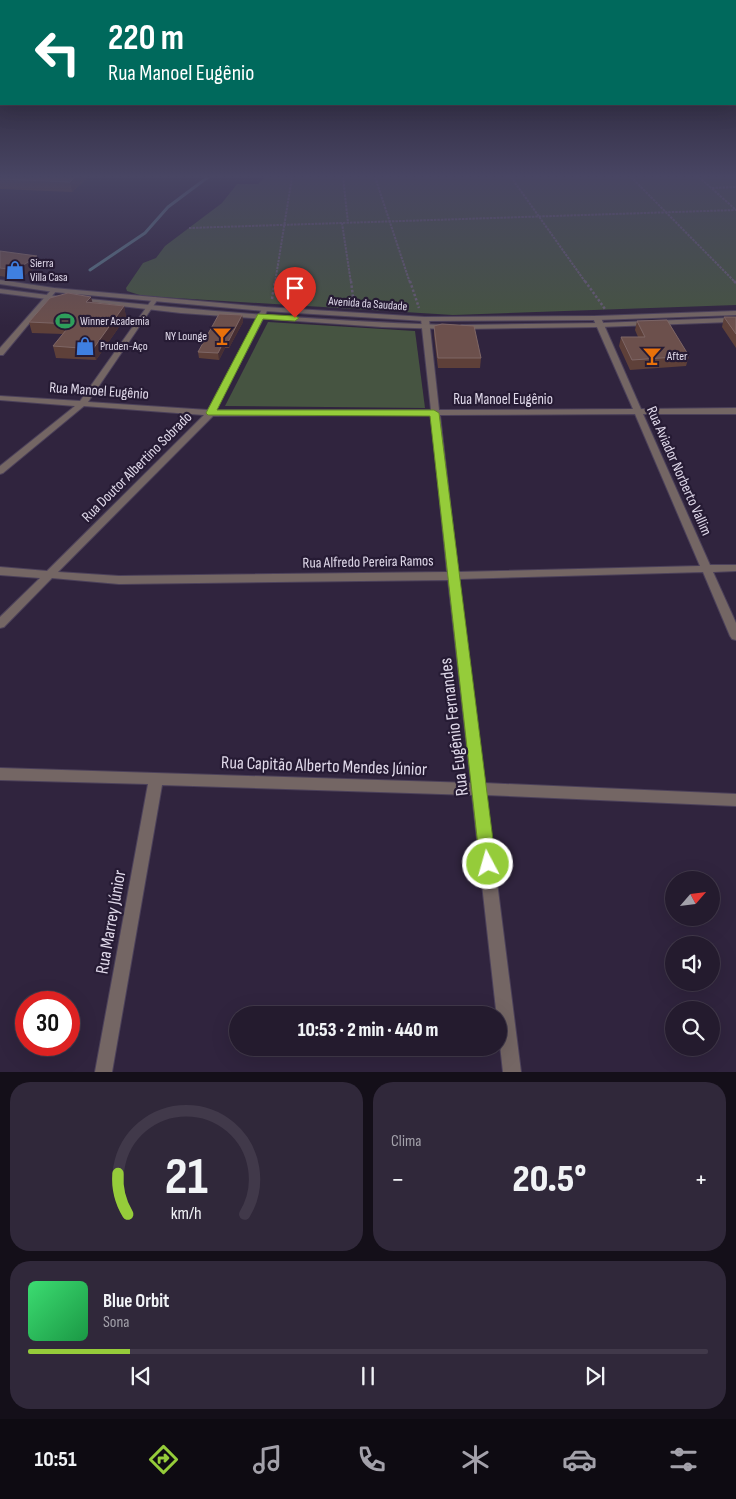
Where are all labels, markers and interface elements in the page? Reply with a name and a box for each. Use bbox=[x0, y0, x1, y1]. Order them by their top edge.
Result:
text: 220 m bbox=[108, 17, 184, 60]
icon: left bbox=[25, 20, 90, 85]
text: Rua Manoel Eugênio bbox=[108, 60, 254, 87]
place label: Sierra Villa Casa bbox=[30, 256, 68, 285]
shop icon: Sierra Villa Casa bbox=[4, 259, 26, 281]
pin bbox=[274, 267, 316, 318]
icon: arrive bbox=[281, 274, 309, 302]
street label: Avenida da Saudade bbox=[327, 294, 408, 314]
sports icon: Winner Academia bbox=[54, 310, 76, 332]
place label: Winner Academia bbox=[80, 314, 150, 329]
bar icon: NY Lounge bbox=[211, 325, 233, 347]
place label: NY Lounge bbox=[165, 329, 207, 344]
shop icon: Pruden-Aço bbox=[74, 335, 96, 357]
place label: Pruden-Aço bbox=[100, 339, 148, 354]
bar icon: After bbox=[641, 345, 663, 367]
place label: After bbox=[666, 349, 688, 364]
street label: Rua Manoel Eugênio bbox=[49, 378, 149, 404]
street label: Rua Manoel Eugênio bbox=[453, 390, 553, 409]
street label: Rua Aviador Norberto Vallim bbox=[642, 403, 716, 539]
street label: Rua Doutor Albertino Sobrado bbox=[78, 408, 196, 526]
street label: Rua Alfredo Pereira Ramos bbox=[302, 551, 434, 573]
street label: Rua Eugênio Fernandes bbox=[435, 657, 473, 797]
street label: Rua Capitão Alberto Mendes Júnior bbox=[221, 752, 427, 780]
position arrow bbox=[461, 837, 513, 889]
street label: Rua Marrey Júnior bbox=[92, 868, 130, 976]
north arrow bbox=[665, 871, 720, 926]
map controls bbox=[665, 871, 720, 1056]
button: sound bbox=[665, 936, 720, 991]
speed limit sign: 30 bbox=[15, 991, 80, 1056]
button: search bbox=[665, 1001, 720, 1056]
text: 10:53 · 2 min · 440 m bbox=[298, 1019, 438, 1042]
text: Clima bbox=[391, 1132, 421, 1151]
text: 21 bbox=[165, 1146, 208, 1209]
text: 20.5° bbox=[513, 1157, 586, 1202]
text: − bbox=[391, 1163, 405, 1196]
text: + bbox=[694, 1163, 708, 1196]
text: km/h bbox=[171, 1203, 202, 1224]
text: Blue Orbit bbox=[103, 1290, 169, 1313]
text: Sona bbox=[103, 1313, 130, 1332]
icon: previous bbox=[127, 1362, 155, 1390]
icon: pause bbox=[354, 1362, 382, 1390]
icon: next bbox=[581, 1362, 609, 1390]
icon: directions bbox=[146, 1442, 181, 1477]
icon: music bbox=[250, 1442, 285, 1477]
icon: phone bbox=[354, 1442, 389, 1477]
icon: climate bbox=[458, 1442, 493, 1477]
icon: car bbox=[562, 1442, 597, 1477]
icon: filters bbox=[666, 1442, 701, 1477]
text: 10:51 bbox=[35, 1446, 77, 1473]

